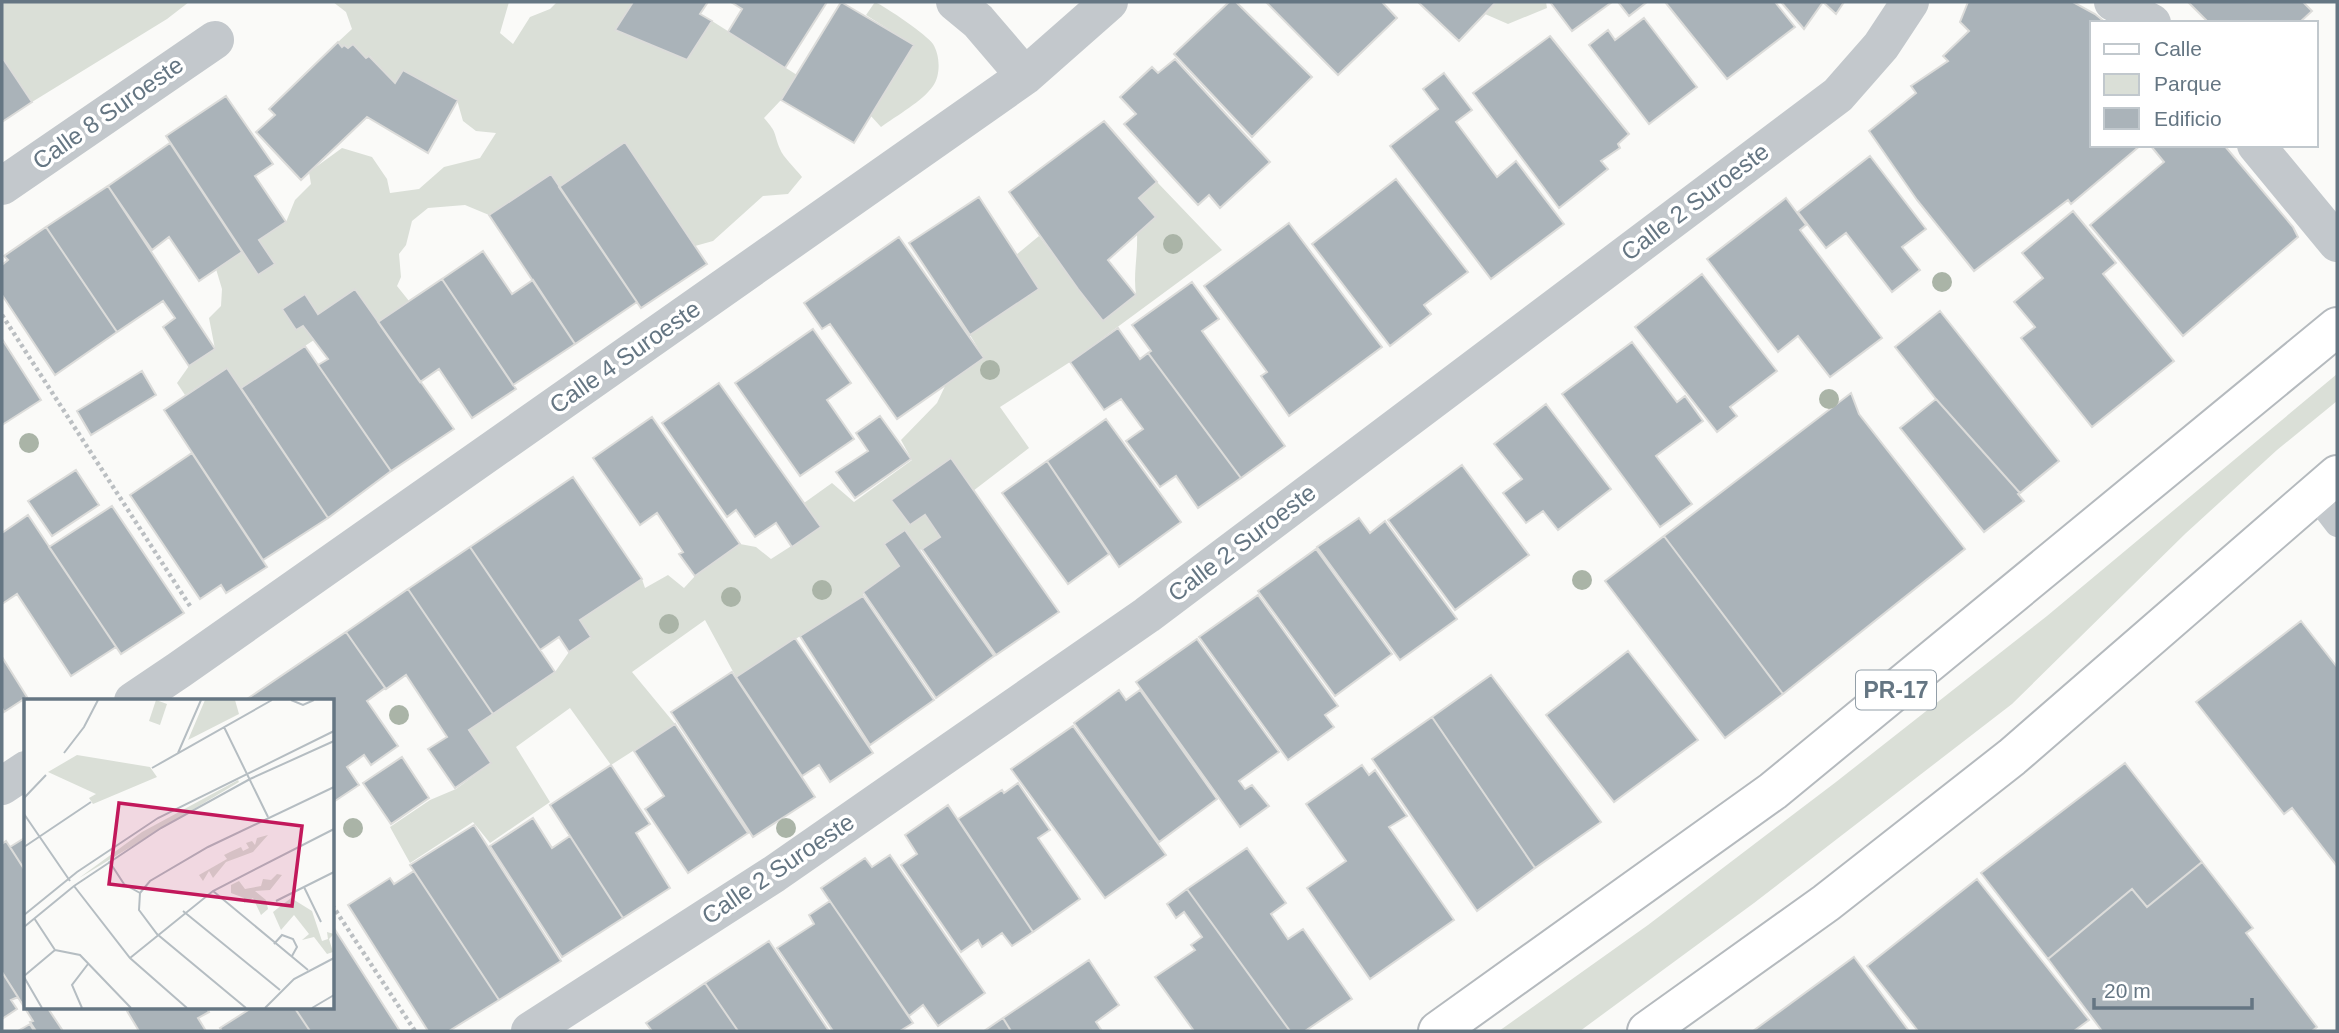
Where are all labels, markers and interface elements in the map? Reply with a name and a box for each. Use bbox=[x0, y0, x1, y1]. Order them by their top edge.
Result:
legend bbox=[2090, 21, 2318, 147]
text: Calle bbox=[2154, 37, 2202, 60]
street label: Calle 8 Suroeste bbox=[27, 51, 188, 175]
text: Parque bbox=[2154, 72, 2222, 95]
text: Edificio bbox=[2154, 107, 2222, 130]
street label: Calle 2 Suroeste bbox=[1616, 137, 1774, 266]
street label: Calle 4 Suroeste bbox=[544, 295, 705, 419]
street label: Calle 2 Suroeste bbox=[1163, 478, 1321, 607]
road number: PR-17 bbox=[1856, 670, 1936, 710]
inset map bbox=[24, 699, 334, 1009]
street label: Calle 2 Suroeste bbox=[697, 808, 859, 929]
scale bar bbox=[2094, 967, 2252, 1011]
text: 20 m bbox=[2104, 979, 2151, 1002]

